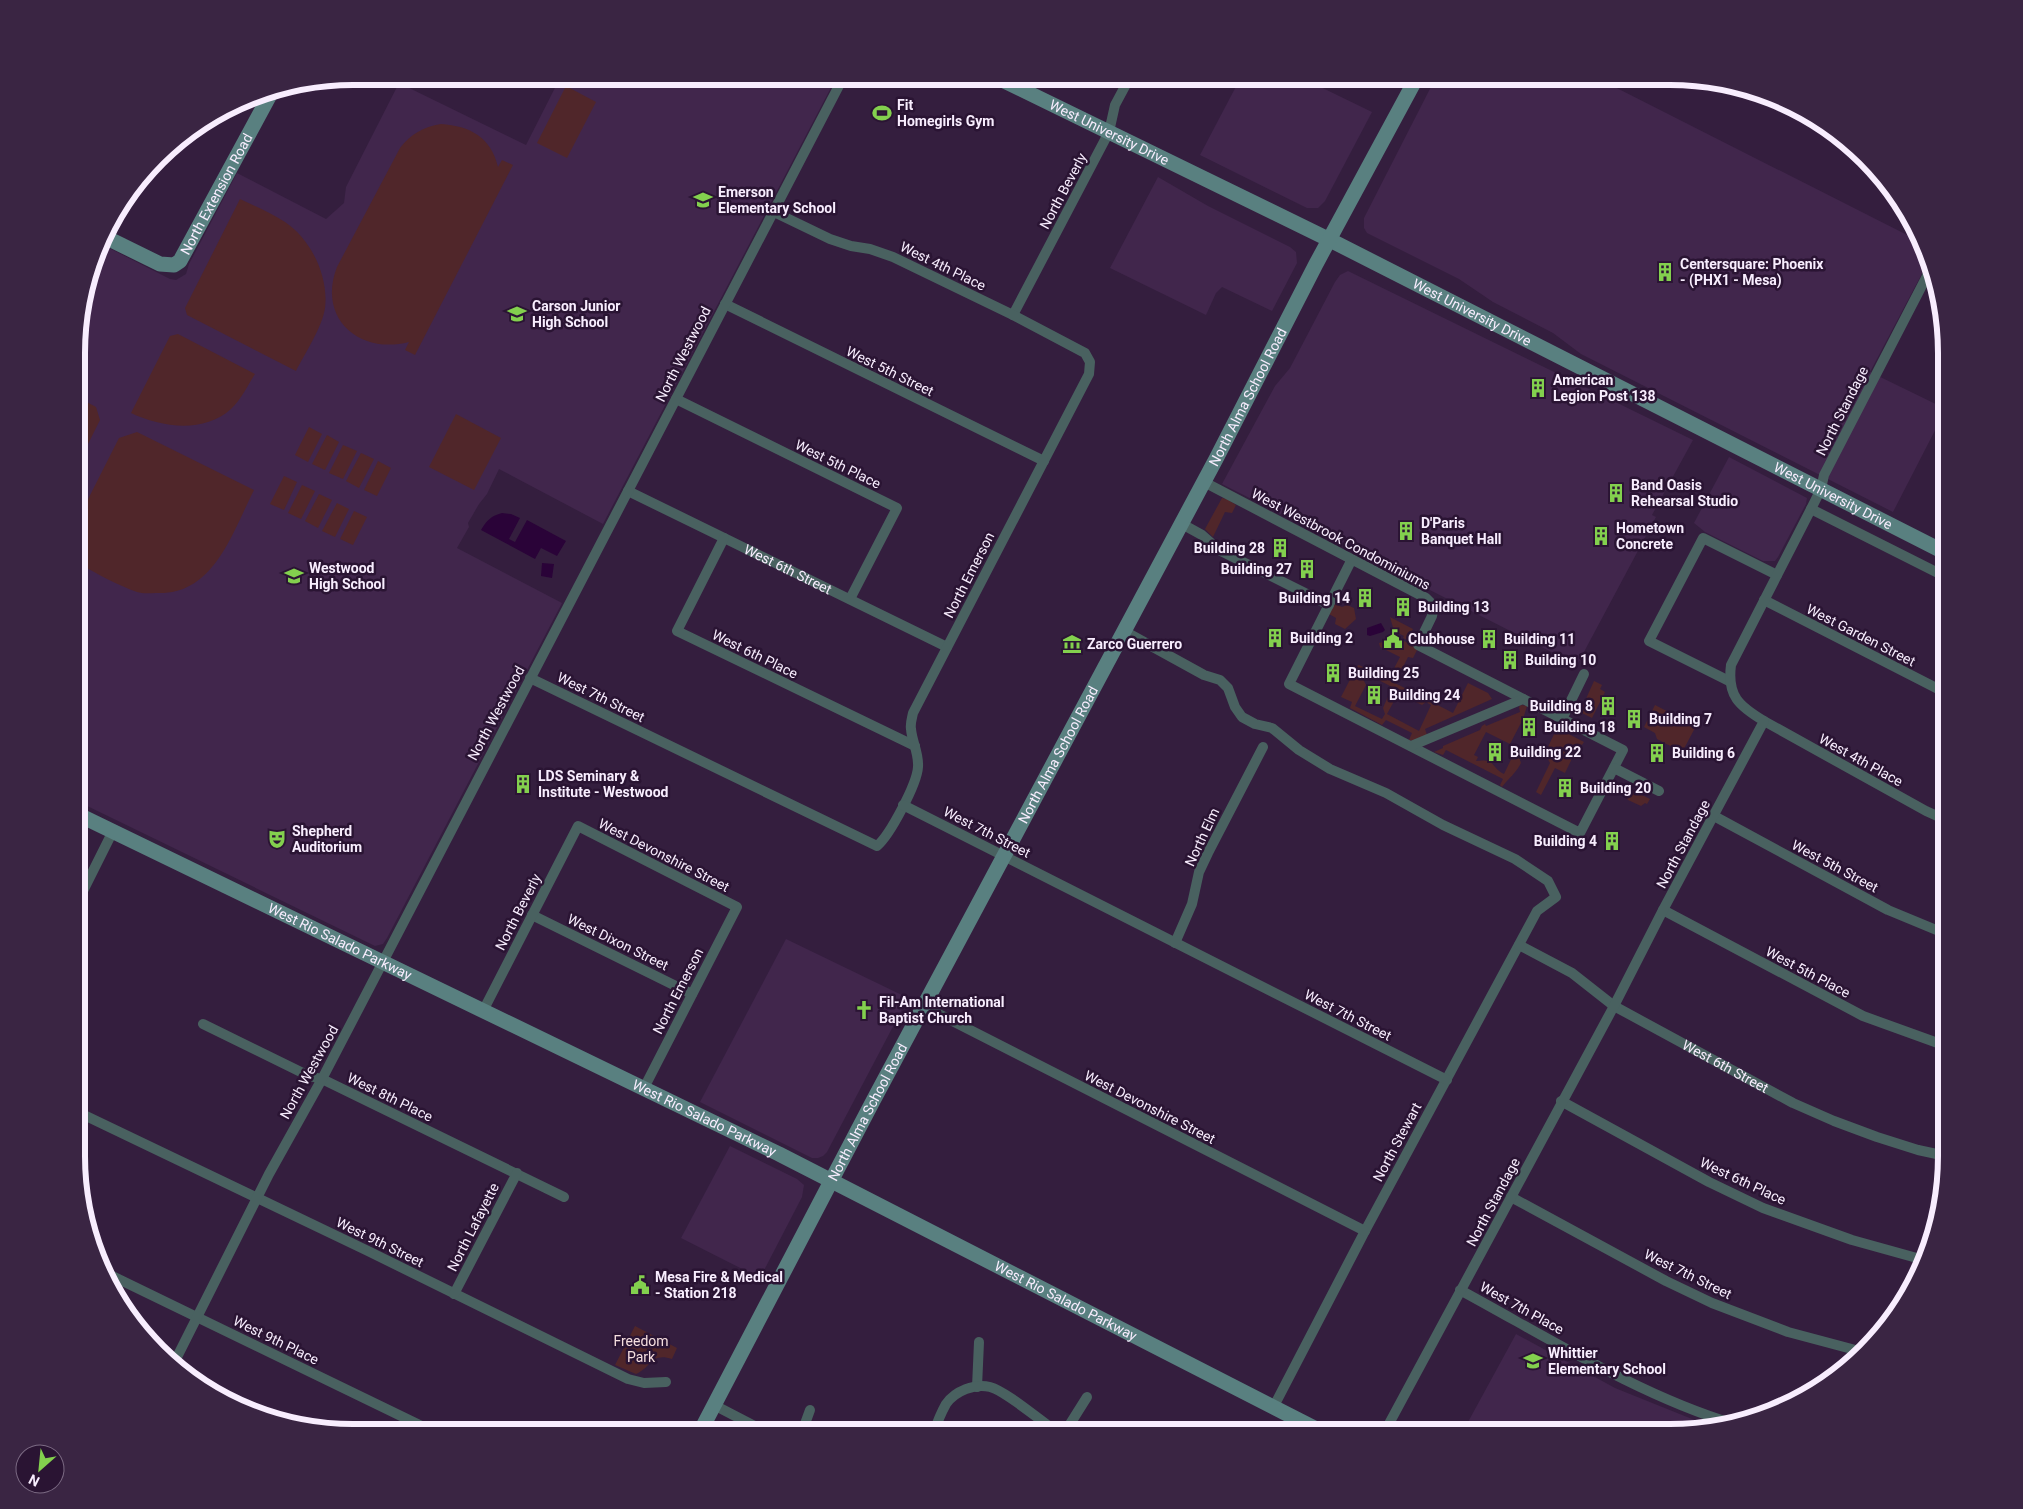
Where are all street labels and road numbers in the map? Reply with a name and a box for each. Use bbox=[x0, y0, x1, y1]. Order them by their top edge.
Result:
street label: West University Drive bbox=[1047, 96, 1172, 168]
street label: North Extension Road bbox=[177, 131, 256, 257]
street label: North Beverly bbox=[1036, 150, 1090, 232]
street label: West 4th Place bbox=[898, 238, 988, 294]
street label: West University Drive bbox=[1410, 275, 1534, 349]
street label: North Westwood bbox=[652, 304, 714, 404]
street label: North Alma School Road bbox=[1206, 325, 1290, 469]
street label: West 5th Street bbox=[844, 343, 937, 399]
street label: North Standage bbox=[1813, 364, 1871, 458]
street label: West 5th Place bbox=[793, 436, 883, 492]
street label: West University Drive bbox=[1771, 459, 1895, 532]
street label: West Westbrook Condominiums bbox=[1249, 485, 1433, 593]
street label: North Emerson bbox=[940, 529, 998, 621]
street label: West 6th Street bbox=[741, 541, 835, 598]
street label: West Garden Street bbox=[1804, 601, 1919, 670]
street label: West 6th Place bbox=[710, 626, 800, 682]
street label: North Westwood bbox=[464, 663, 528, 763]
street label: West 7th Street bbox=[555, 669, 648, 725]
street label: North Alma School Road bbox=[1015, 683, 1101, 826]
street label: West 4th Place bbox=[1816, 730, 1906, 790]
street label: North Standage bbox=[1653, 797, 1713, 891]
street label: West 7th Street bbox=[941, 803, 1034, 861]
street label: North Elm bbox=[1182, 805, 1222, 869]
street label: West Devonshire Street bbox=[596, 815, 732, 895]
street label: West 5th Street bbox=[1789, 837, 1881, 896]
street label: North Beverly bbox=[492, 871, 544, 953]
street label: West Rio Salado Parkway bbox=[266, 900, 415, 983]
street label: West Dixon Street bbox=[565, 911, 672, 974]
street label: West 5th Place bbox=[1763, 943, 1853, 1001]
street label: North Emerson bbox=[649, 945, 707, 1037]
street label: West 7th Street bbox=[1302, 986, 1395, 1044]
street label: North Westwood bbox=[277, 1022, 341, 1122]
street label: West 6th Street bbox=[1679, 1037, 1772, 1096]
street label: North Alma School Road bbox=[825, 1041, 910, 1184]
street label: West Devonshire Street bbox=[1082, 1067, 1218, 1147]
street label: West 8th Place bbox=[345, 1069, 435, 1125]
street label: West Rio Salado Parkway bbox=[630, 1076, 779, 1160]
street label: North Stewart bbox=[1370, 1099, 1425, 1184]
street label: West 6th Place bbox=[1697, 1154, 1789, 1208]
street label: North Standage bbox=[1463, 1155, 1523, 1249]
street label: North Lafayette bbox=[444, 1180, 502, 1274]
street label: West 9th Street bbox=[334, 1214, 427, 1270]
street label: West 7th Street bbox=[1642, 1246, 1735, 1302]
street label: West Rio Salado Parkway bbox=[992, 1258, 1140, 1344]
street label: West 7th Place bbox=[1477, 1278, 1567, 1338]
street label: West 9th Place bbox=[231, 1312, 321, 1368]

